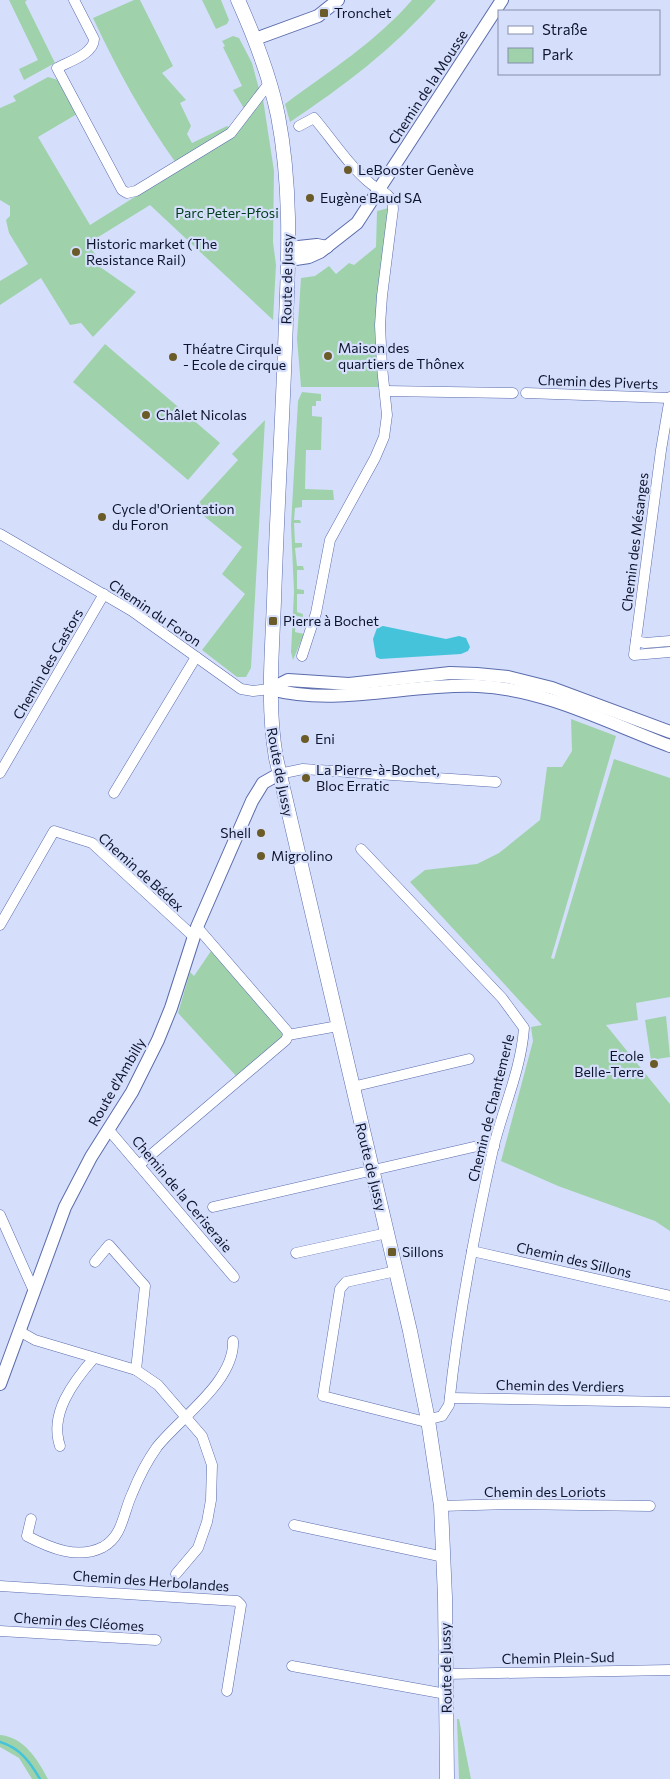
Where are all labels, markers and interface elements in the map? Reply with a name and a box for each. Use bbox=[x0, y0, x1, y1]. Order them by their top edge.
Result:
place label: Tronchet bbox=[334, 4, 392, 21]
marker: Tronchet bbox=[318, 7, 330, 19]
legend bbox=[498, 10, 660, 75]
text: Straße bbox=[542, 20, 588, 38]
street label: Chemin de la Mousse bbox=[384, 26, 471, 147]
text: Park bbox=[542, 45, 573, 63]
place label: LeBooster Genève bbox=[358, 161, 474, 178]
marker: LeBooster Genève bbox=[342, 164, 354, 176]
place label: Eugène Baud SA bbox=[320, 189, 422, 206]
marker: Eugène Baud SA bbox=[304, 192, 316, 204]
park label: Parc Peter-Pfosi bbox=[175, 204, 279, 221]
street label: Route de Jussy bbox=[277, 234, 296, 324]
place label: Historic market (The Resistance Rail) bbox=[86, 235, 217, 268]
marker: Historic market (The Resistance Rail) bbox=[70, 246, 82, 258]
place label: Maison des quartiers de Thônex bbox=[338, 339, 465, 372]
place label: Théatre Cirqule - Ecole de cirque bbox=[183, 340, 286, 373]
marker: Maison des quartiers de Thônex bbox=[322, 350, 334, 362]
marker: Théatre Cirqule - Ecole de cirque bbox=[167, 351, 179, 363]
street label: Chemin des Piverts bbox=[538, 371, 659, 392]
place label: Châlet Nicolas bbox=[156, 406, 247, 423]
marker: Châlet Nicolas bbox=[140, 409, 152, 421]
street label: Chemin des Mésanges bbox=[618, 472, 651, 612]
place label: Cycle d'Orientation du Foron bbox=[112, 500, 235, 533]
marker: Cycle d'Orientation du Foron bbox=[96, 511, 108, 523]
street label: Chemin du Foron bbox=[106, 575, 205, 650]
street label: Chemin des Castors bbox=[9, 605, 86, 722]
place label: Pierre à Bochet bbox=[283, 612, 379, 629]
marker: Pierre à Bochet bbox=[267, 615, 279, 627]
street label: Route de Jussy bbox=[263, 726, 297, 818]
place label: Eni bbox=[315, 730, 335, 747]
marker: Eni bbox=[299, 733, 311, 745]
place label: La Pierre-à-Bochet, Bloc Erratic bbox=[316, 761, 440, 794]
marker: La Pierre-à-Bochet, Bloc Erratic bbox=[300, 772, 312, 784]
place label: Shell bbox=[220, 824, 251, 841]
marker: Shell bbox=[255, 827, 267, 839]
street label: Chemin de Bédex bbox=[95, 829, 188, 915]
place label: Migrolino bbox=[271, 847, 333, 864]
marker: Migrolino bbox=[255, 850, 267, 862]
street label: Chemin de Chantemerle bbox=[464, 1032, 517, 1184]
street label: Route d'Ambilly bbox=[84, 1035, 149, 1129]
place label: Ecole Belle-Terre bbox=[574, 1047, 644, 1080]
marker: Ecole Belle-Terre bbox=[648, 1058, 660, 1070]
street label: Route de Jussy bbox=[352, 1121, 391, 1213]
street label: Chemin de la Ceriseraie bbox=[129, 1132, 236, 1255]
street label: Chemin des Sillons bbox=[515, 1238, 633, 1281]
place label: Sillons bbox=[402, 1243, 444, 1260]
marker: Sillons bbox=[386, 1246, 398, 1258]
street label: Chemin des Verdiers bbox=[496, 1376, 624, 1395]
street label: Chemin des Loriots bbox=[484, 1483, 606, 1500]
street label: Chemin des Herbolandes bbox=[72, 1567, 230, 1594]
street label: Chemin des Cléomes bbox=[13, 1608, 145, 1635]
street label: Route de Jussy bbox=[436, 1623, 455, 1713]
street label: Chemin Plein-Sud bbox=[501, 1648, 615, 1667]

